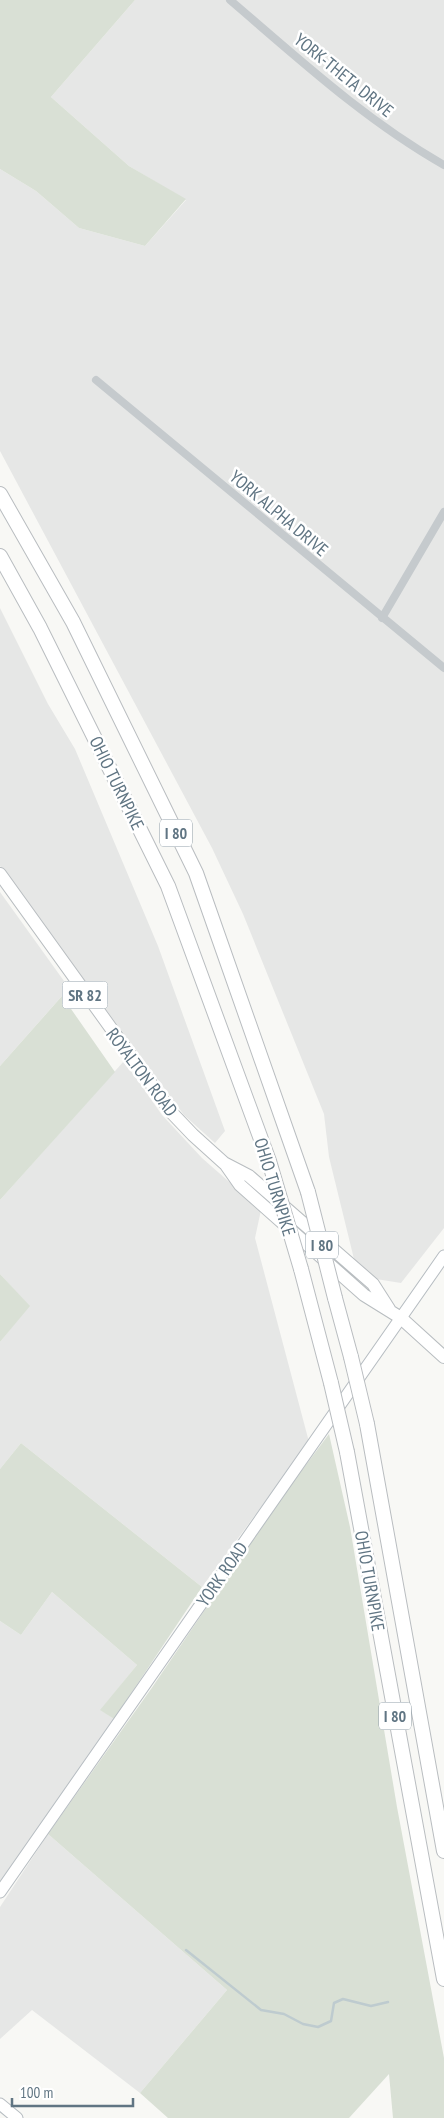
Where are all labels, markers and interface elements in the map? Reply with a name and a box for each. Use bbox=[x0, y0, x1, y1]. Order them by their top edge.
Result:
street label: YORK-THETA DRIVE bbox=[290, 28, 398, 122]
street label: YORK ALPHA DRIVE bbox=[225, 465, 333, 561]
street label: OHIO TURNPIKE bbox=[84, 732, 150, 834]
road number: I 80 bbox=[160, 820, 192, 846]
road number: SR 82 bbox=[62, 982, 108, 1008]
street label: ROYALTON ROAD bbox=[101, 1023, 183, 1121]
street label: OHIO TURNPIKE bbox=[249, 1135, 301, 1239]
road number: I 80 bbox=[306, 1232, 338, 1258]
street label: OHIO TURNPIKE bbox=[350, 1529, 390, 1633]
street label: YORK ROAD bbox=[191, 1537, 253, 1611]
road number: I 80 bbox=[379, 1702, 411, 1730]
scale bar bbox=[12, 2076, 134, 2108]
text: 100 m bbox=[20, 2083, 53, 2102]

